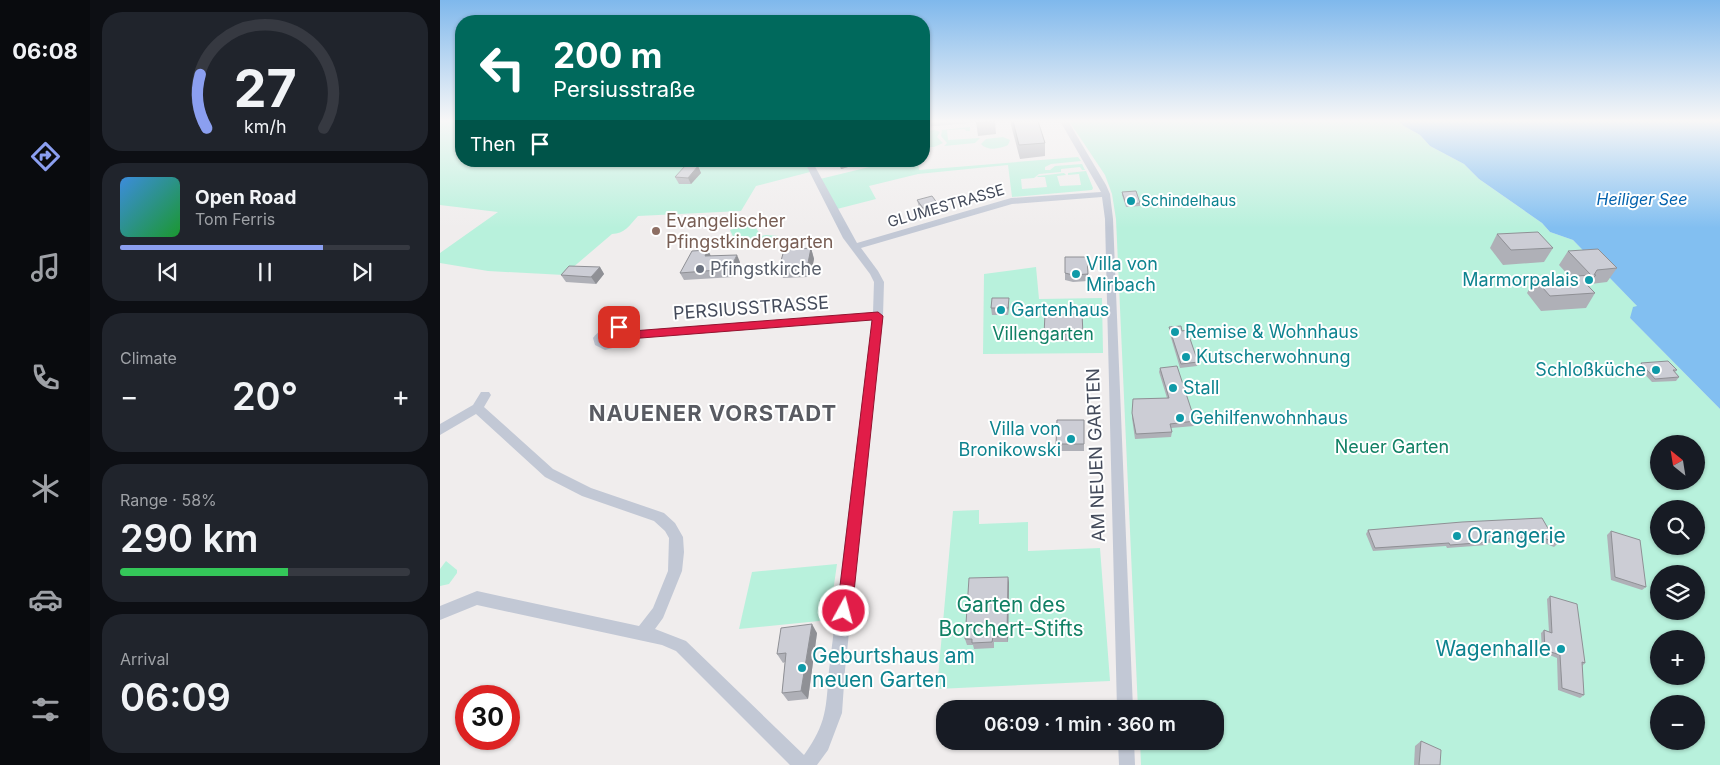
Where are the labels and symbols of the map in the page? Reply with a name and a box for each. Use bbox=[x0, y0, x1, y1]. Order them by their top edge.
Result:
street label: GLUMESTRASSE bbox=[885, 180, 1007, 231]
water label: Heiliger See bbox=[1597, 189, 1687, 209]
place label: Schindelhaus bbox=[1141, 191, 1236, 210]
marker: Schindelhaus bbox=[1125, 195, 1137, 207]
place label: Evangelischer Pfingstkindergarten bbox=[666, 210, 834, 252]
marker: Evangelischer Pfingstkindergarten bbox=[650, 225, 662, 237]
place label: Villa von Mirbach bbox=[1086, 253, 1158, 295]
place label: Pfingstkirche bbox=[710, 258, 822, 279]
marker: Pfingstkirche bbox=[694, 263, 706, 275]
marker: Villa von Mirbach bbox=[1070, 268, 1082, 280]
place label: Marmorpalais bbox=[1462, 269, 1579, 290]
marker: Marmorpalais bbox=[1583, 274, 1595, 286]
street label: PERSIUSSTRASSE bbox=[672, 292, 830, 323]
place label: Gartenhaus bbox=[1011, 299, 1109, 320]
marker: Gartenhaus bbox=[995, 304, 1007, 316]
pin bbox=[598, 306, 640, 348]
place label: Remise & Wohnhaus bbox=[1185, 321, 1358, 342]
park label: Villengarten bbox=[992, 323, 1094, 344]
marker: Remise & Wohnhaus bbox=[1169, 326, 1181, 338]
place label: Kutscherwohnung bbox=[1196, 346, 1351, 367]
marker: Kutscherwohnung bbox=[1180, 351, 1192, 363]
place label: Schloßküche bbox=[1535, 359, 1646, 380]
marker: Schloßküche bbox=[1650, 364, 1662, 376]
street label: AM NEUEN GARTEN bbox=[1082, 368, 1109, 542]
place label: Stall bbox=[1183, 377, 1219, 398]
marker: Stall bbox=[1167, 382, 1179, 394]
district label: NAUENER VORSTADT bbox=[589, 400, 837, 426]
place label: Gehilfenwohnhaus bbox=[1190, 407, 1348, 428]
marker: Gehilfenwohnhaus bbox=[1174, 412, 1186, 424]
place label: Villa von Bronikowski bbox=[959, 418, 1061, 460]
marker: Villa von Bronikowski bbox=[1065, 433, 1077, 445]
north arrow bbox=[1650, 435, 1705, 490]
park label: Neuer Garten bbox=[1335, 436, 1449, 457]
place label: Orangerie bbox=[1467, 523, 1566, 548]
marker: Orangerie bbox=[1451, 530, 1463, 542]
position arrow bbox=[817, 584, 869, 636]
park label: Garten des Borchert-Stifts bbox=[938, 592, 1084, 641]
place label: Wagenhalle bbox=[1435, 636, 1551, 661]
place label: Geburtshaus am neuen Garten bbox=[812, 643, 975, 692]
marker: Wagenhalle bbox=[1555, 643, 1567, 655]
marker: Geburtshaus am neuen Garten bbox=[796, 662, 808, 674]
speed limit sign: 30 bbox=[455, 685, 520, 750]

